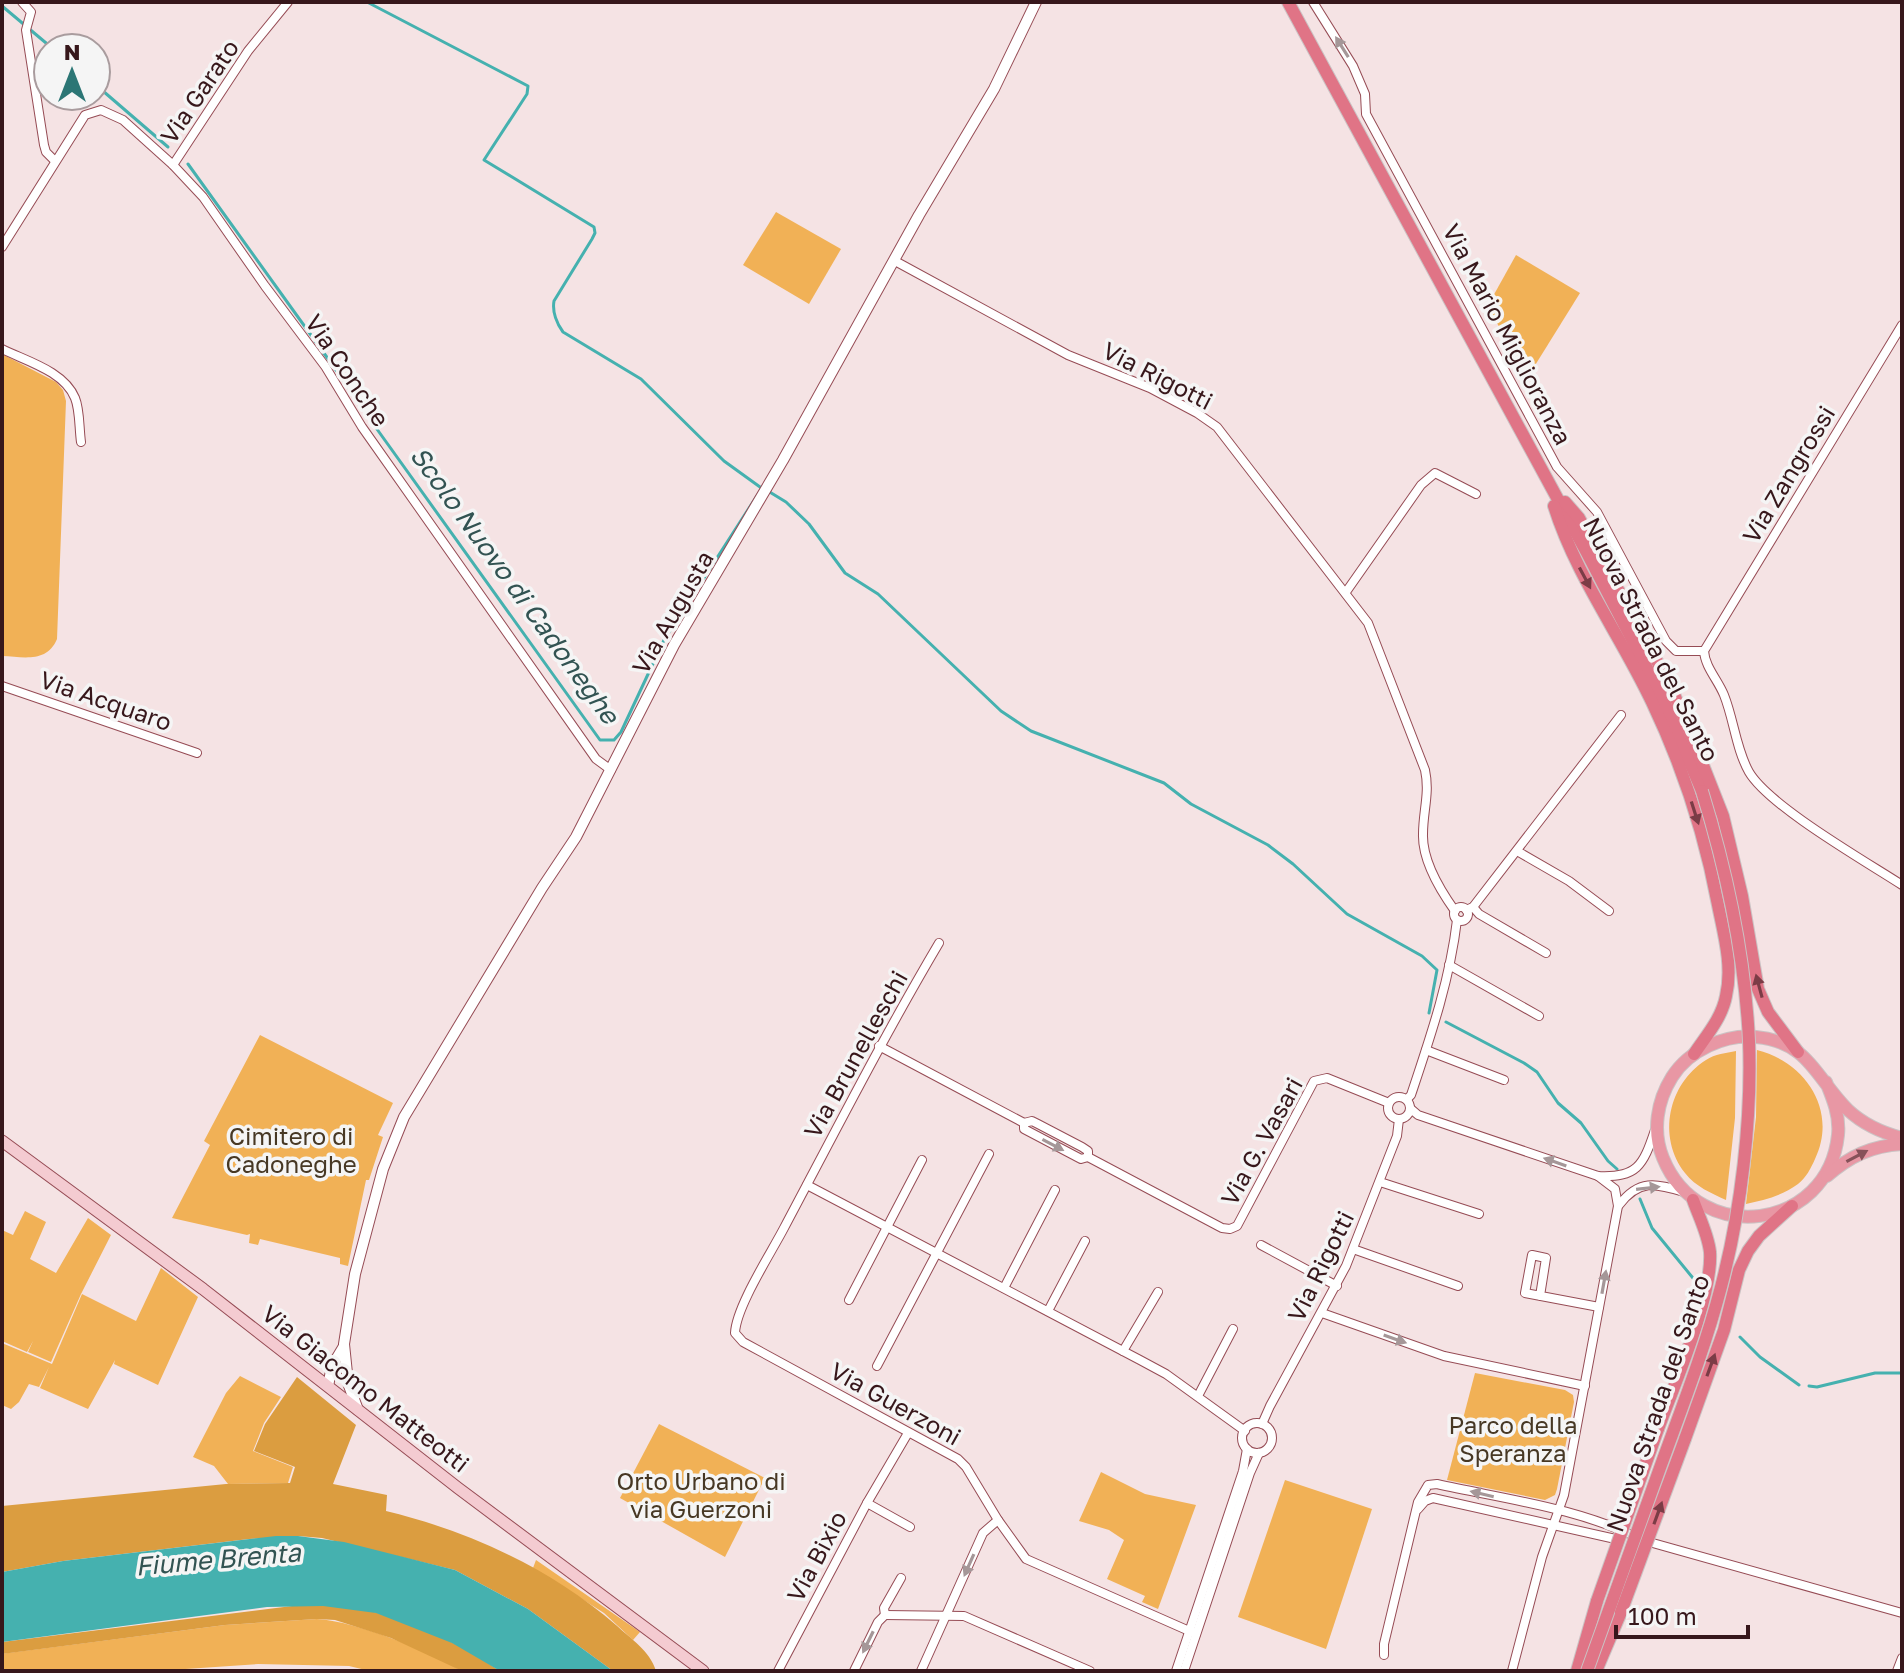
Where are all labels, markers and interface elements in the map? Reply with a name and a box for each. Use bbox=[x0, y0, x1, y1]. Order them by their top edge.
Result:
north arrow bbox=[32, 32, 112, 112]
street label: Via Garato bbox=[154, 34, 244, 148]
one-way arrow bbox=[1334, 36, 1349, 57]
text: N bbox=[64, 38, 80, 65]
street label: Via Mario Miglioranza bbox=[1437, 219, 1579, 449]
street label: Via Conche bbox=[300, 308, 396, 432]
street label: Via Rigotti bbox=[1098, 335, 1218, 415]
street label: Via Zangrossi bbox=[1736, 400, 1840, 548]
water label: Scolo Nuovo di Cadoneghe bbox=[404, 440, 627, 731]
street label: Nuova Strada del Santo bbox=[1578, 512, 1726, 766]
street label: Via Augusta bbox=[625, 545, 719, 679]
one-way arrow bbox=[1578, 567, 1592, 589]
street label: Via Acquaro bbox=[36, 664, 176, 736]
one-way arrow bbox=[1690, 801, 1702, 825]
street label: Via Brunelleschi bbox=[797, 965, 913, 1143]
one-way arrow bbox=[1752, 973, 1764, 998]
street label: Via G. Vasari bbox=[1214, 1072, 1308, 1210]
park label: Cimitero di Cadoneghe bbox=[225, 1121, 357, 1178]
one-way arrow bbox=[1042, 1139, 1065, 1152]
one-way arrow bbox=[1846, 1149, 1868, 1163]
one-way arrow bbox=[1543, 1155, 1567, 1167]
one-way arrow bbox=[1636, 1181, 1661, 1194]
street label: Via Rigotti bbox=[1281, 1206, 1359, 1326]
one-way arrow bbox=[1599, 1269, 1611, 1294]
street label: Nuova Strada del Santo bbox=[1599, 1271, 1715, 1535]
street label: Via Giacomo Matteotti bbox=[257, 1298, 475, 1478]
one-way arrow bbox=[1383, 1333, 1407, 1345]
one-way arrow bbox=[1705, 1353, 1718, 1377]
street label: Via Guerzoni bbox=[826, 1355, 966, 1451]
park label: Parco della Speranza bbox=[1448, 1410, 1578, 1467]
park label: Orto Urbano di via Guerzoni bbox=[616, 1466, 786, 1523]
one-way arrow bbox=[1469, 1487, 1494, 1500]
one-way arrow bbox=[1652, 1501, 1665, 1525]
street label: Via Bixio bbox=[780, 1506, 852, 1606]
water label: Fiume Brenta bbox=[134, 1536, 303, 1582]
one-way arrow bbox=[962, 1553, 975, 1576]
scale bar bbox=[1616, 1589, 1748, 1639]
text: 100 m bbox=[1628, 1601, 1697, 1630]
one-way arrow bbox=[861, 1630, 875, 1653]

